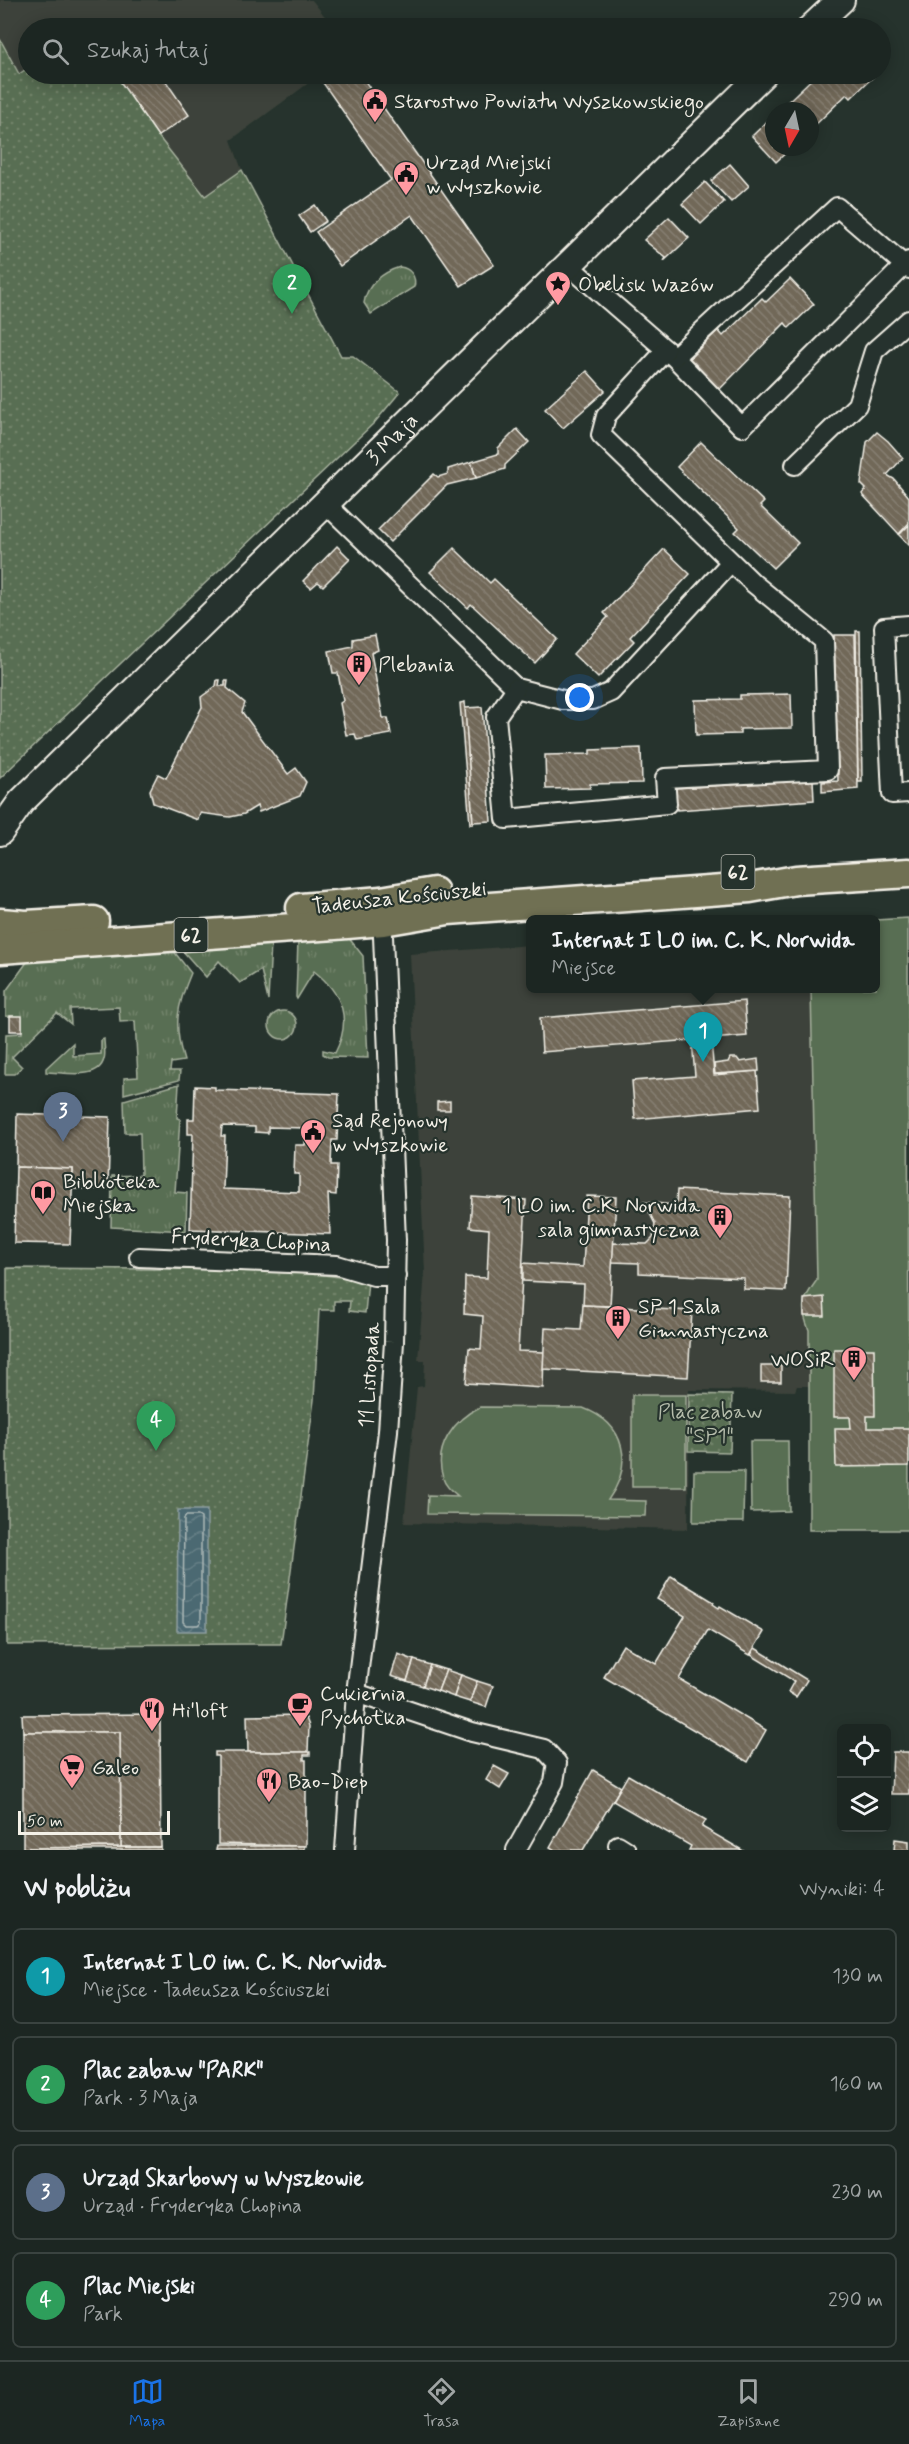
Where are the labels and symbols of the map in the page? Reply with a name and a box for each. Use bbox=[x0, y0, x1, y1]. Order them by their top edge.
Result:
public building icon: Starostwo Powiatu Wyszkowskiego bbox=[360, 86, 390, 124]
place label: Starostwo Powiatu Wyszkowskiego bbox=[394, 88, 704, 117]
north arrow bbox=[765, 102, 819, 156]
place label: Urząd Miejski w Wyszkowie bbox=[426, 149, 551, 201]
public building icon: Urząd Miejski w Wyszkowie bbox=[391, 159, 421, 197]
pin: 2 bbox=[272, 264, 312, 314]
place icon: Obelisk Wazów bbox=[543, 269, 573, 307]
place label: Obelisk Wazów bbox=[578, 271, 714, 299]
street label: 3 Maja bbox=[360, 407, 425, 471]
building icon: Plebania bbox=[344, 649, 374, 687]
place label: Plebania bbox=[378, 651, 455, 679]
your location bbox=[565, 683, 594, 712]
road number: 62 bbox=[722, 855, 754, 889]
street label: Tadeusza Kościuszki bbox=[310, 875, 488, 921]
road number: 62 bbox=[174, 918, 207, 952]
pin: 1 bbox=[684, 1012, 722, 1062]
pin: 3 bbox=[44, 1092, 82, 1142]
place label: Sąd Rejonowy w Wyszkowie bbox=[332, 1107, 448, 1159]
public building icon: Sąd Rejonowy w Wyszkowie bbox=[298, 1117, 328, 1155]
place label: Biblioteka Miejska bbox=[63, 1168, 160, 1220]
library icon: Biblioteka Miejska bbox=[28, 1178, 58, 1216]
place label: 1 LO im. C.K. Norwida sala gimnastyczna bbox=[502, 1192, 700, 1245]
building icon: 1 LO im. C.K. Norwida sala gimnastyczna bbox=[705, 1202, 735, 1240]
street label: Fryderyka Chopina bbox=[170, 1223, 331, 1259]
place label: SP 1 Sala Gimnastyczna bbox=[638, 1293, 769, 1345]
building icon: SP 1 Sala Gimnastyczna bbox=[603, 1303, 633, 1341]
street label: 11 Listopada bbox=[352, 1321, 388, 1429]
building icon: WOSiR bbox=[839, 1344, 869, 1382]
place label: WOSiR bbox=[771, 1346, 835, 1374]
park label: Plac zabaw "SP1" bbox=[658, 1398, 762, 1450]
pin: 4 bbox=[136, 1402, 176, 1451]
place label: Cukiernia Pychotka bbox=[320, 1680, 406, 1732]
cafe icon: Cukiernia Pychotka bbox=[285, 1690, 315, 1728]
restaurant icon: Hi'loft bbox=[137, 1695, 167, 1733]
place label: Hi'loft bbox=[172, 1697, 228, 1725]
supermarket icon: Galeo bbox=[57, 1752, 87, 1790]
place label: Galeo bbox=[92, 1754, 139, 1782]
restaurant icon: Bao-Diep bbox=[254, 1766, 284, 1804]
place label: Bao-Diep bbox=[288, 1768, 368, 1796]
scale bar bbox=[18, 1808, 170, 1836]

